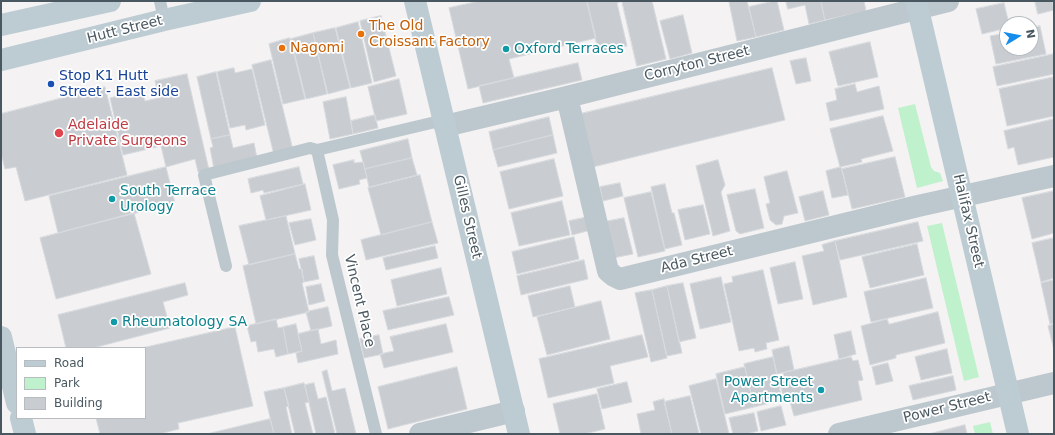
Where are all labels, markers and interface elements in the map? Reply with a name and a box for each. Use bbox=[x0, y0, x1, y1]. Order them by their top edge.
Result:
street label: Hutt Street bbox=[85, 12, 165, 48]
north arrow bbox=[999, 16, 1039, 56]
place label: The Old Croissant Factory bbox=[369, 18, 490, 50]
text: N bbox=[1023, 28, 1038, 40]
marker: The Old Croissant Factory bbox=[356, 29, 366, 39]
place label: Nagomi bbox=[290, 40, 344, 56]
place label: Oxford Terraces bbox=[514, 41, 624, 57]
marker: Nagomi bbox=[277, 43, 287, 53]
street label: Corryton Street bbox=[643, 43, 751, 85]
marker: Oxford Terraces bbox=[501, 44, 511, 54]
place label: Stop K1 Hutt Street - East side bbox=[59, 68, 179, 100]
marker: Stop K1 Hutt Street - East side bbox=[46, 79, 56, 89]
place label: Adelaide Private Surgeons bbox=[68, 117, 187, 150]
marker: Adelaide Private Surgeons bbox=[53, 127, 65, 139]
street label: Gilles Street bbox=[449, 173, 485, 261]
street label: Halifax Street bbox=[949, 173, 987, 269]
place label: South Terrace Urology bbox=[120, 183, 216, 216]
marker: South Terrace Urology bbox=[107, 194, 117, 204]
street label: Ada Street bbox=[659, 243, 735, 277]
street label: Vincent Place bbox=[340, 253, 378, 349]
place label: Rheumatology SA bbox=[122, 314, 247, 330]
marker: Rheumatology SA bbox=[109, 317, 119, 327]
legend bbox=[16, 347, 146, 419]
text: Road bbox=[54, 356, 84, 370]
place label: Power Street Apartments bbox=[724, 374, 813, 406]
text: Park bbox=[54, 376, 80, 390]
marker: Power Street Apartments bbox=[816, 385, 826, 395]
street label: Power Street bbox=[902, 389, 992, 427]
text: Building bbox=[54, 396, 103, 410]

